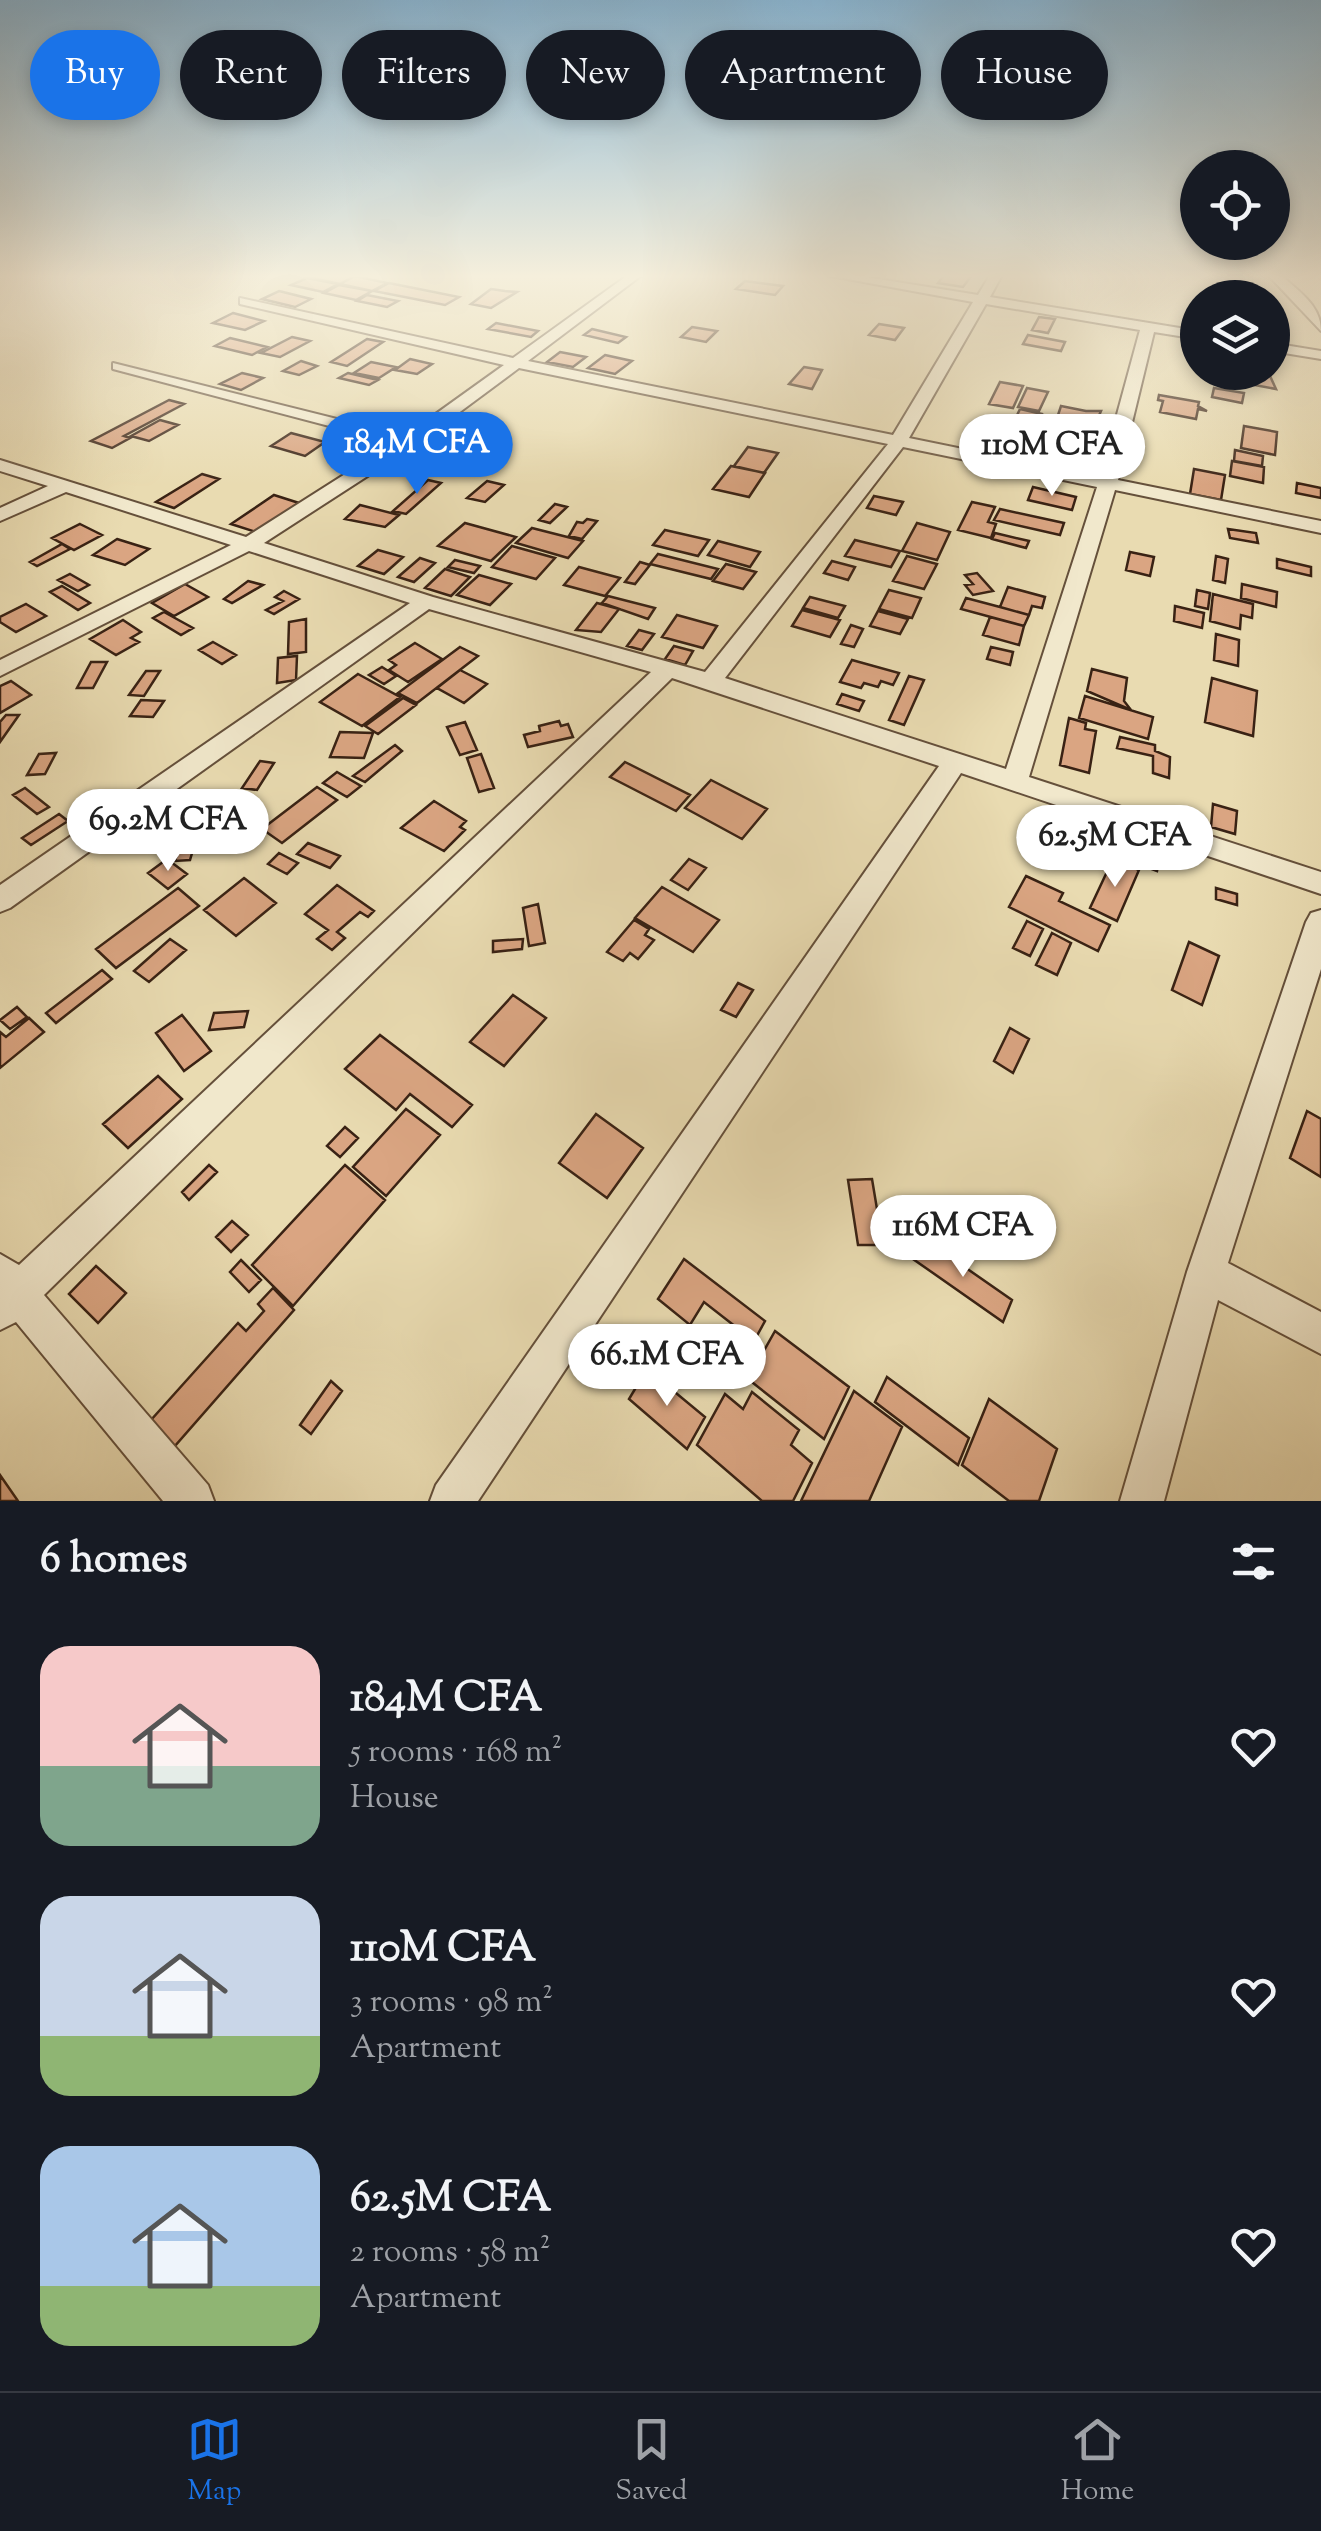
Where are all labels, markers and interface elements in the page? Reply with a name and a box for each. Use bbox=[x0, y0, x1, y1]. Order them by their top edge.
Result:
chip: Buy bbox=[30, 30, 160, 120]
chip: Rent bbox=[180, 30, 322, 120]
chip: Filters bbox=[342, 30, 506, 120]
chip: New bbox=[526, 30, 665, 120]
chip: Apartment bbox=[685, 30, 921, 120]
chip: House bbox=[941, 30, 1108, 120]
map controls bbox=[1180, 150, 1290, 390]
button: locate bbox=[1180, 150, 1290, 260]
button: layers bbox=[1180, 280, 1290, 390]
pin: 184M CFA bbox=[314, 412, 520, 497]
pin: 110M CFA bbox=[949, 414, 1155, 499]
text: 184M CFA bbox=[344, 421, 490, 467]
text: 110M CFA bbox=[981, 423, 1123, 469]
pin: 69.2M CFA bbox=[54, 789, 282, 874]
text: 69.2M CFA bbox=[89, 798, 247, 844]
pin: 62.5M CFA bbox=[1001, 805, 1229, 890]
text: 62.5M CFA bbox=[1038, 814, 1192, 860]
pin: 116M CFA bbox=[860, 1195, 1066, 1280]
text: 116M CFA bbox=[892, 1204, 1034, 1250]
pin: 66.1M CFA bbox=[553, 1324, 781, 1409]
text: 66.1M CFA bbox=[590, 1333, 744, 1379]
text: 6 homes bbox=[40, 1531, 187, 1591]
icon: filters bbox=[1226, 1534, 1281, 1589]
text: 184M CFA bbox=[350, 1670, 542, 1730]
icon: home bbox=[120, 1686, 240, 1806]
icon: heart bbox=[1226, 1719, 1281, 1774]
text: 5 rooms · 168 m² bbox=[350, 1730, 562, 1776]
text: House bbox=[350, 1776, 439, 1822]
text: 110M CFA bbox=[350, 1920, 536, 1980]
icon: home bbox=[120, 1936, 240, 2056]
icon: heart bbox=[1226, 1969, 1281, 2024]
text: 3 rooms · 98 m² bbox=[350, 1980, 553, 2026]
text: Apartment bbox=[350, 2026, 501, 2072]
text: 62.5M CFA bbox=[350, 2170, 551, 2230]
icon: home bbox=[120, 2186, 240, 2306]
icon: heart bbox=[1226, 2219, 1281, 2274]
text: 2 rooms · 58 m² bbox=[350, 2230, 551, 2276]
text: Apartment bbox=[350, 2276, 501, 2322]
tab: Map bbox=[187, 2412, 242, 2512]
tab: Saved bbox=[615, 2412, 687, 2512]
tab: Home bbox=[1061, 2412, 1134, 2512]

